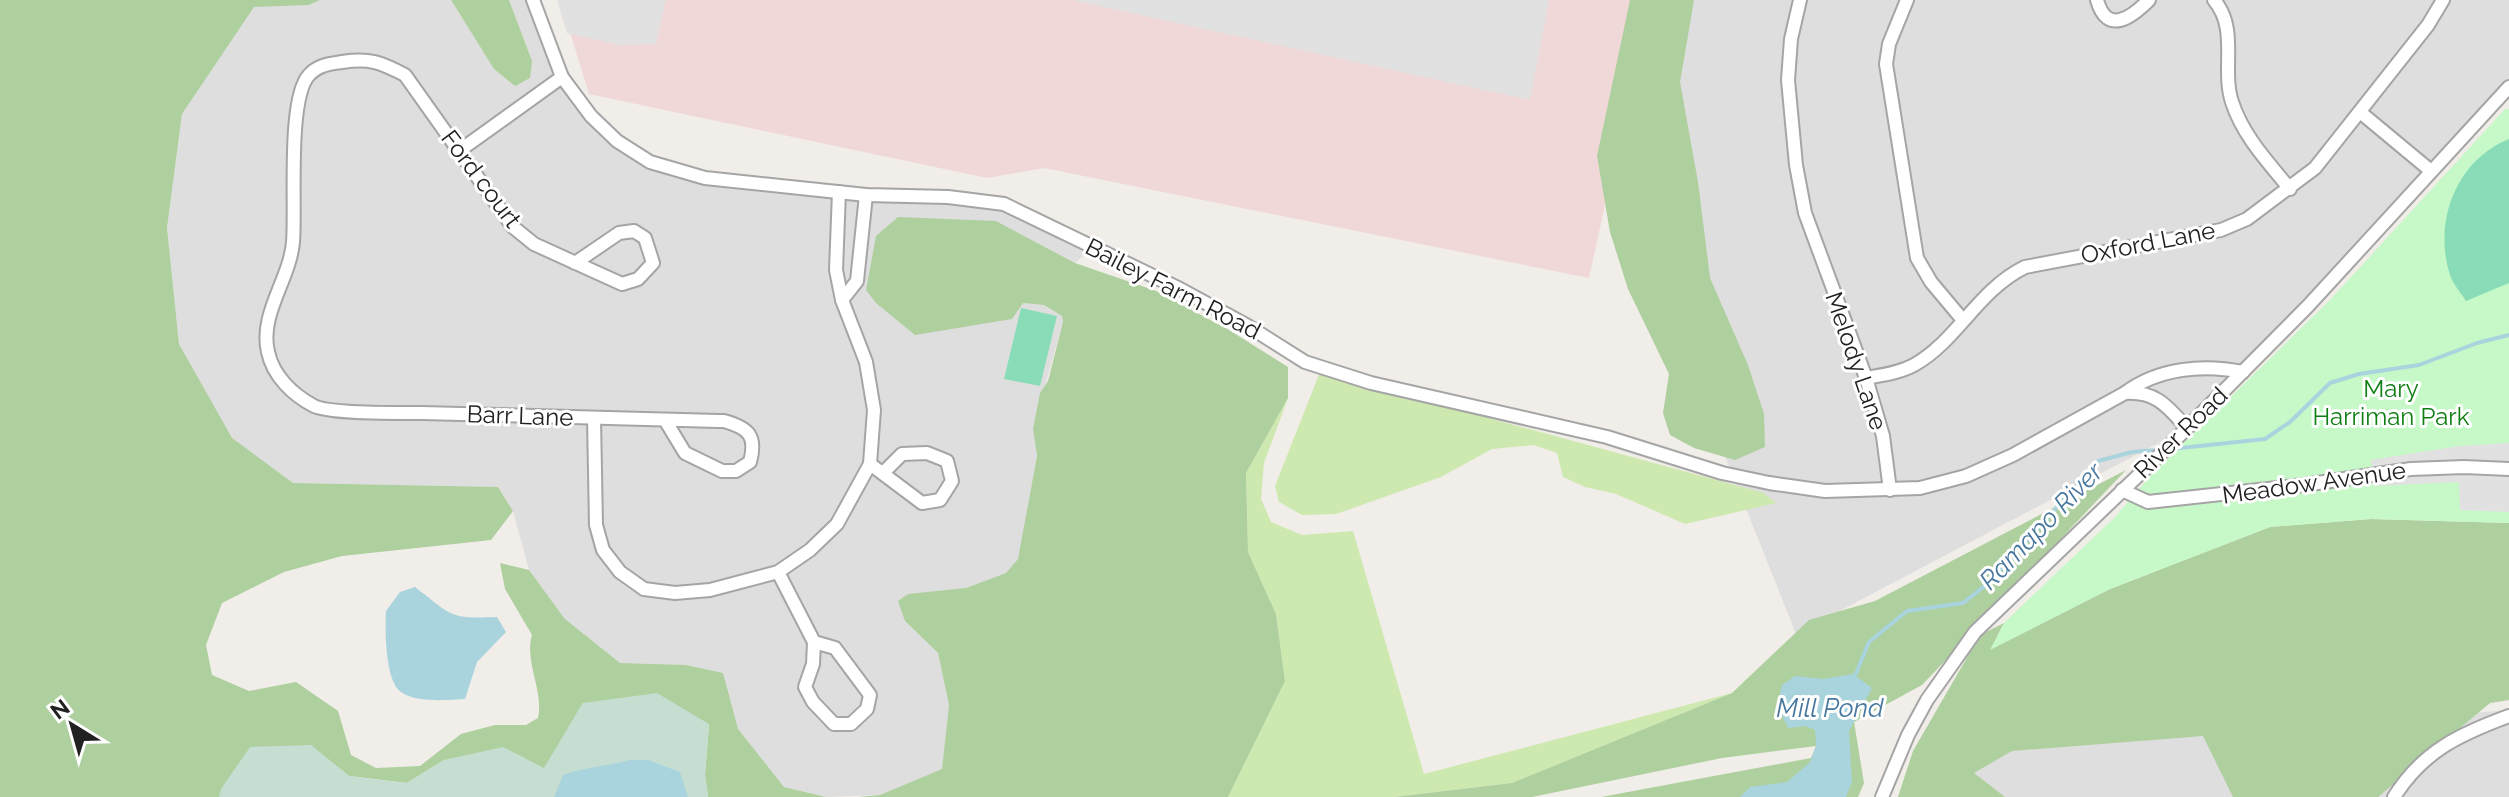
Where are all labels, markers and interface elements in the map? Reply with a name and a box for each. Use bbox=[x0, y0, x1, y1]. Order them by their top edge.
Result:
street label: Ford court bbox=[435, 124, 528, 233]
street label: Oxford Lane bbox=[2078, 215, 2217, 270]
street label: Bailey Farm Road bbox=[1081, 232, 1266, 345]
street label: Melody Lane bbox=[1819, 288, 1894, 434]
park label: Mary Harriman Park bbox=[2312, 374, 2470, 431]
street label: River Road bbox=[2128, 381, 2233, 484]
street label: Barr Lane bbox=[466, 399, 574, 432]
street label: Meadow Avenue bbox=[2220, 455, 2408, 510]
water label: Ramapo River bbox=[1973, 456, 2109, 595]
north arrow bbox=[32, 685, 112, 765]
water label: Mill Pond bbox=[1776, 693, 1884, 723]
text: N bbox=[45, 694, 74, 724]

